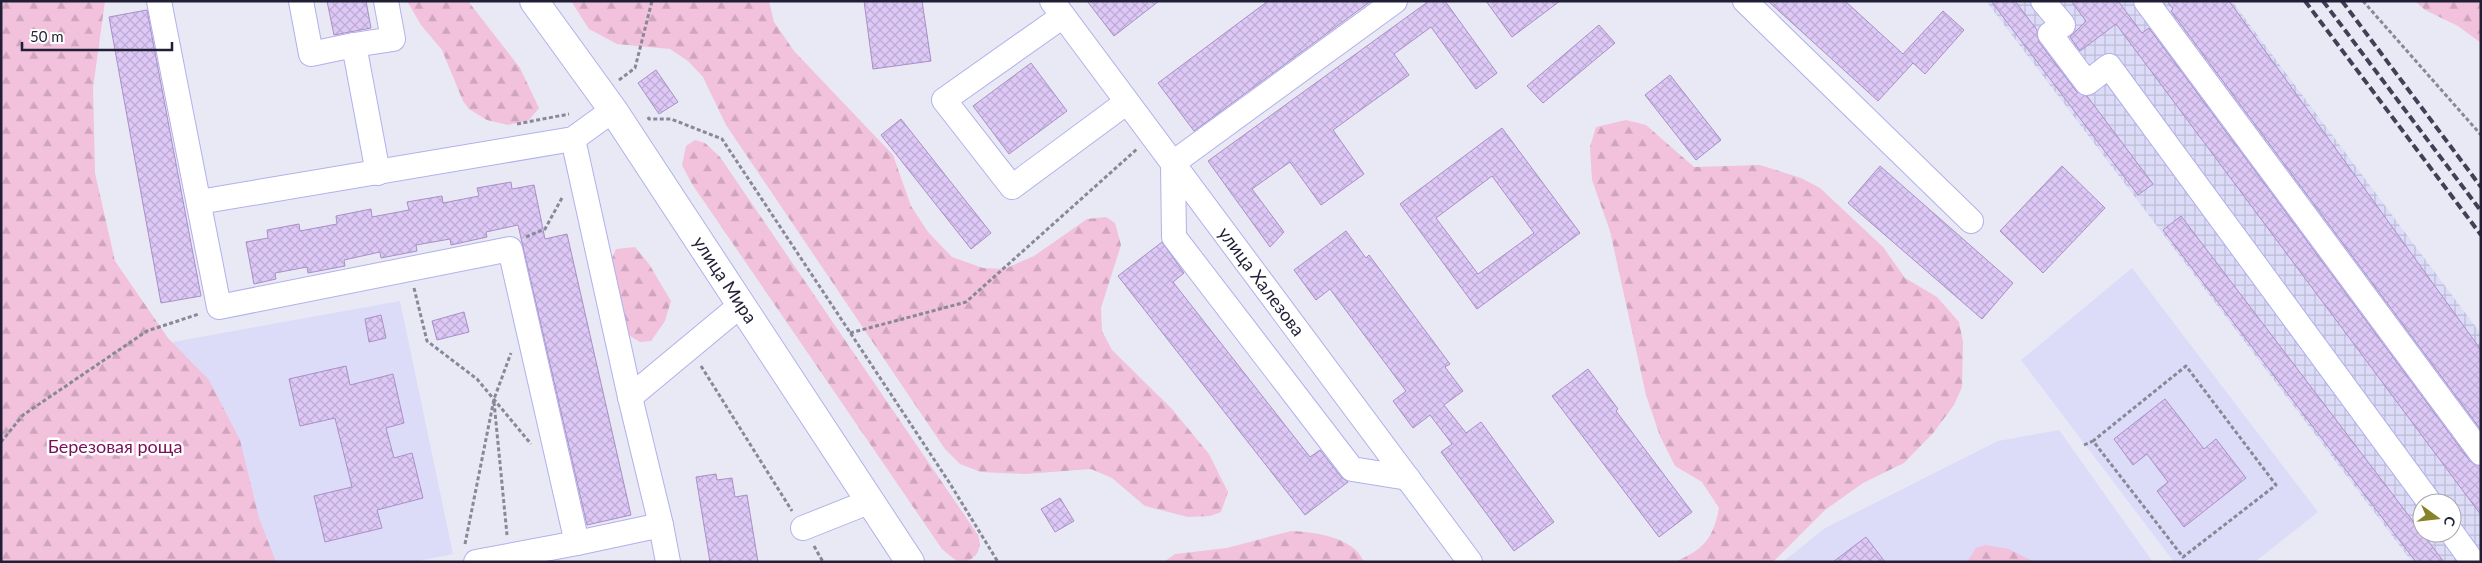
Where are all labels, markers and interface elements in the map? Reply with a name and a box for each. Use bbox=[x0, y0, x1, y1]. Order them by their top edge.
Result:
scale bar bbox=[22, 20, 172, 52]
text: 50 m bbox=[30, 27, 64, 45]
street label: улица Халезова bbox=[1214, 222, 1310, 340]
street label: улица Мира bbox=[689, 232, 762, 327]
park label: Березовая роща bbox=[48, 435, 182, 457]
north arrow bbox=[2412, 493, 2462, 543]
text: С bbox=[2440, 515, 2459, 529]

